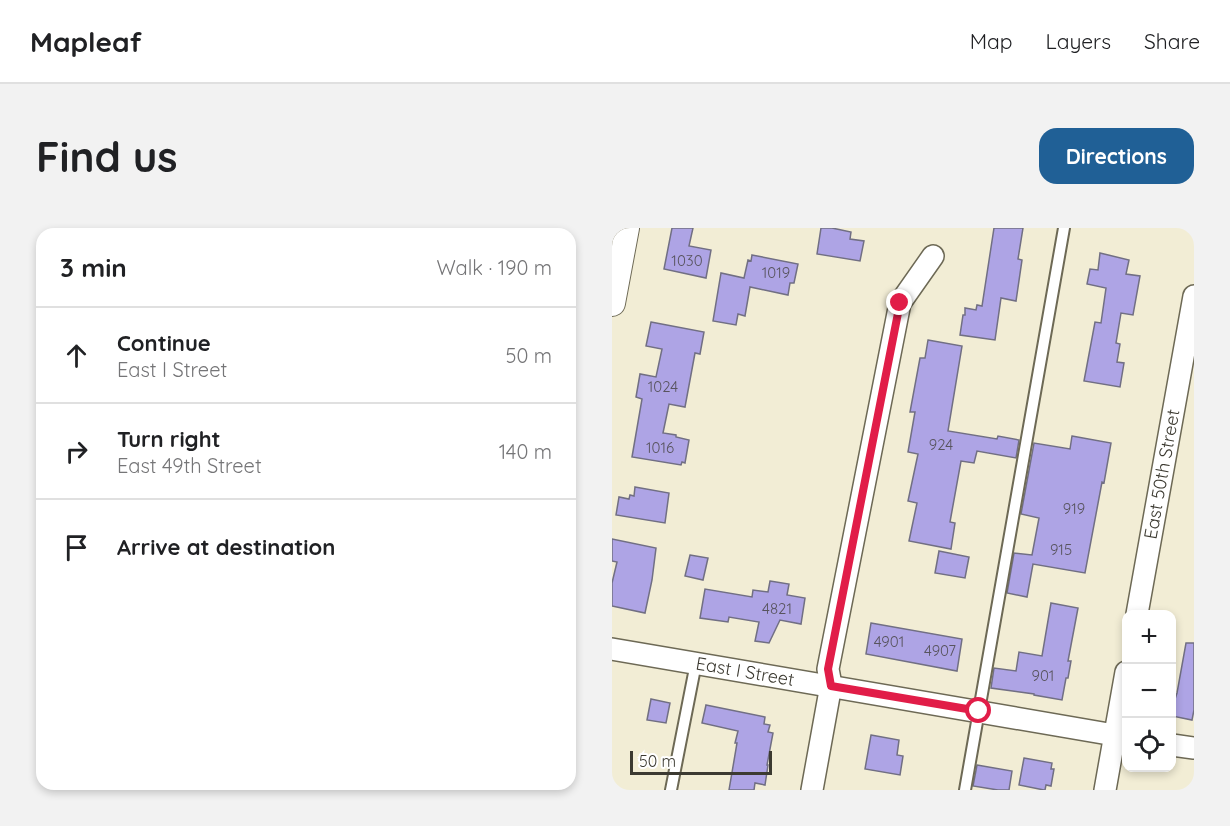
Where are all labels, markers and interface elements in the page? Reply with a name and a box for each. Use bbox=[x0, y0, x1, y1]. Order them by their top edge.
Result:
text: Mapleaf bbox=[30, 24, 142, 59]
text: Map bbox=[970, 28, 1013, 54]
text: Layers bbox=[1046, 28, 1111, 54]
text: Share bbox=[1144, 28, 1200, 54]
button: Directions bbox=[1039, 128, 1194, 184]
text: Find us bbox=[36, 130, 178, 183]
text: 3 min bbox=[60, 251, 127, 284]
house number: 1030 bbox=[671, 251, 703, 270]
text: Walk · 190 m bbox=[436, 255, 552, 280]
house number: 1019 bbox=[762, 263, 790, 282]
route end bbox=[886, 289, 912, 315]
text: Continue bbox=[117, 329, 211, 357]
icon: ahead bbox=[60, 339, 93, 372]
text: 50 m bbox=[506, 343, 552, 368]
text: East I Street bbox=[117, 357, 227, 382]
house number: 1024 bbox=[648, 377, 678, 396]
street label: East 50th Street bbox=[1139, 407, 1184, 541]
text: Turn right bbox=[117, 425, 221, 453]
icon: right bbox=[60, 435, 93, 468]
house number: 924 bbox=[929, 435, 953, 454]
house number: 1016 bbox=[646, 438, 674, 457]
text: 140 m bbox=[499, 439, 552, 464]
text: East 49th Street bbox=[117, 453, 262, 478]
house number: 919 bbox=[1063, 499, 1085, 518]
icon: arrive bbox=[60, 531, 93, 564]
text: Arrive at destination bbox=[117, 533, 335, 561]
house number: 915 bbox=[1050, 540, 1072, 559]
house number: 4821 bbox=[762, 599, 792, 618]
map controls bbox=[1122, 610, 1176, 772]
button: + bbox=[1122, 610, 1176, 664]
house number: 4901 bbox=[874, 632, 904, 651]
house number: 4907 bbox=[924, 641, 956, 660]
street label: East I Street bbox=[694, 652, 796, 691]
button: − bbox=[1122, 664, 1176, 718]
house number: 901 bbox=[1032, 666, 1054, 685]
route start bbox=[965, 697, 991, 723]
button: locate bbox=[1122, 718, 1176, 772]
scale bar bbox=[630, 748, 772, 776]
text: 50 m bbox=[639, 751, 676, 771]

